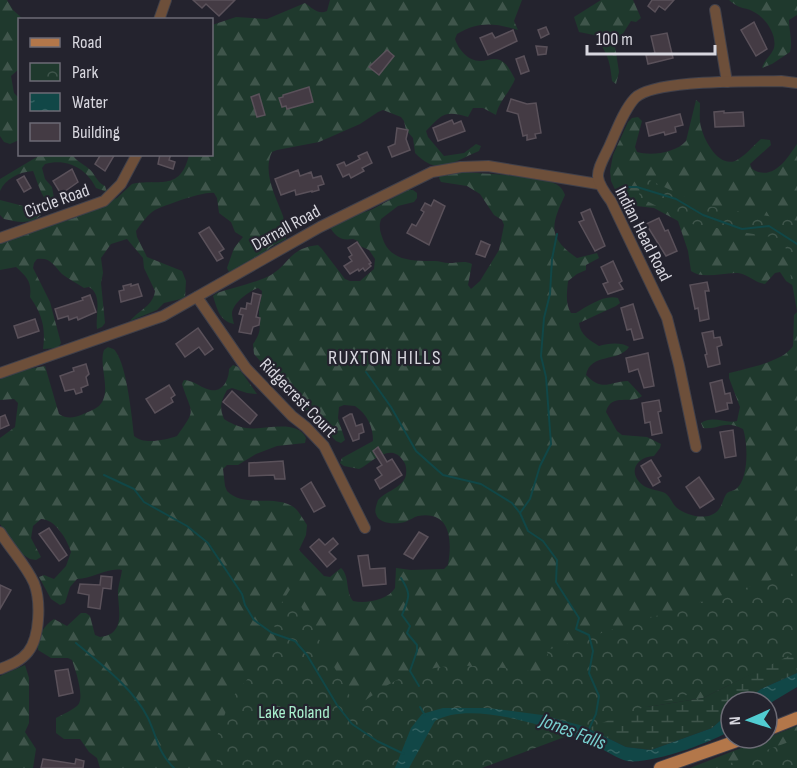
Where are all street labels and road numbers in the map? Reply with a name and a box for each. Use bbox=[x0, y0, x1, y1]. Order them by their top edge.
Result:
street label: Circle Road bbox=[22, 180, 92, 222]
street label: Indian Head Road bbox=[610, 183, 676, 285]
street label: Darnall Road bbox=[248, 201, 324, 255]
street label: Ridgecrest Court bbox=[255, 354, 341, 442]

